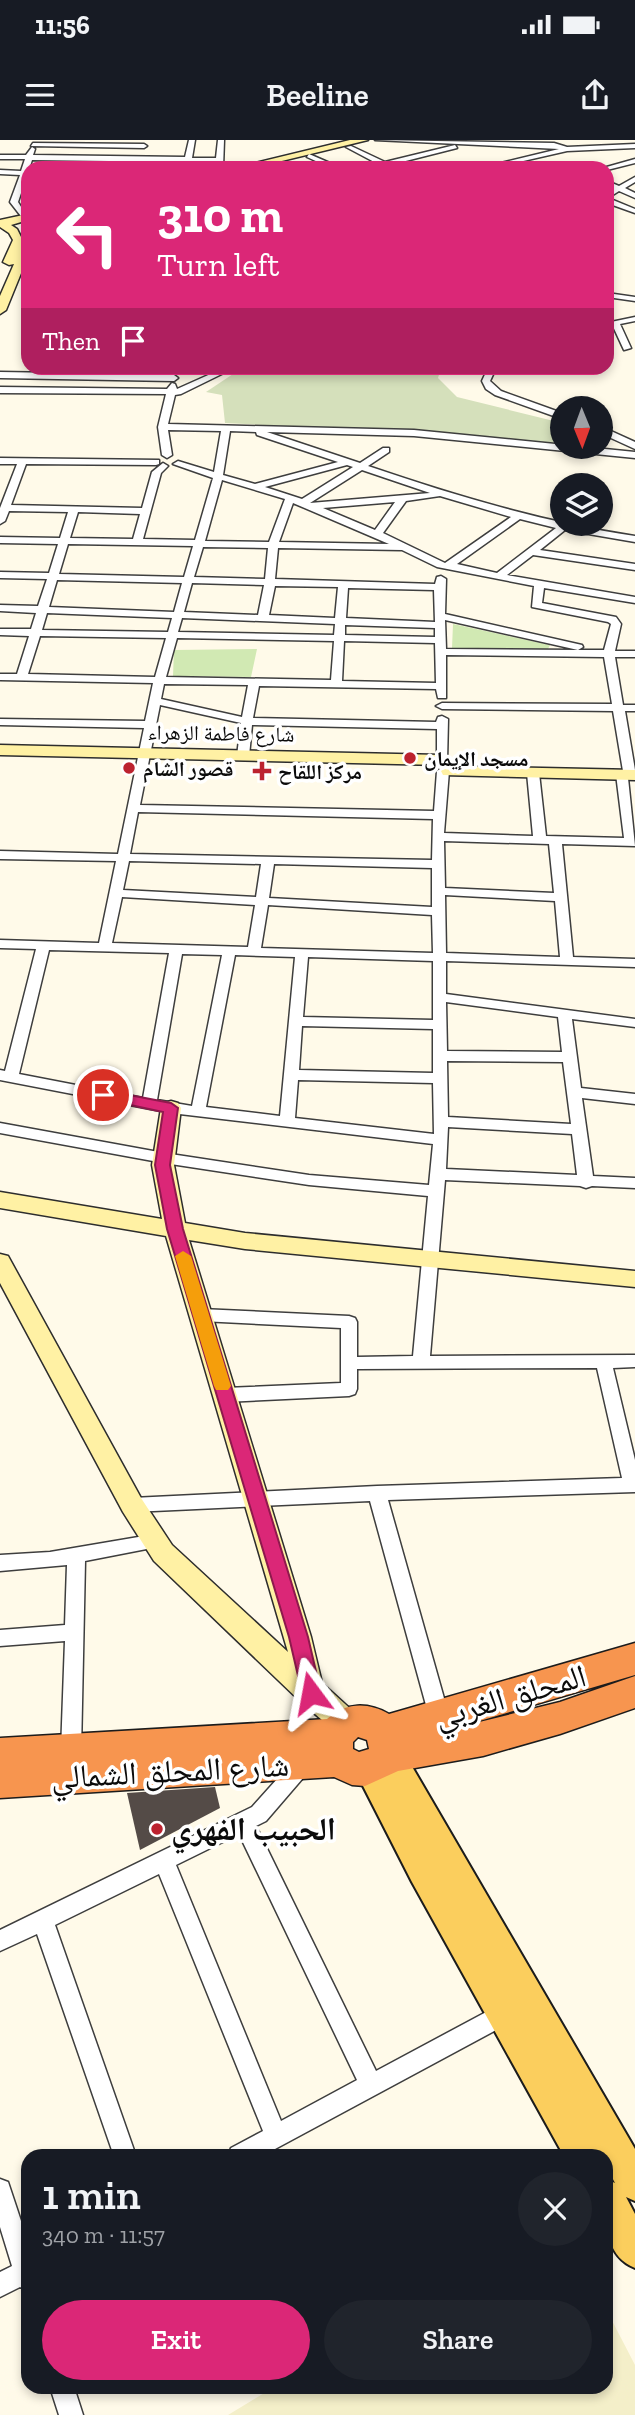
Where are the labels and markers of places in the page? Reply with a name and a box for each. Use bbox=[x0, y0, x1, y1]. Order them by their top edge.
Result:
place label: مسجد الإيمان bbox=[424, 746, 529, 771]
marker: مسجد الإيمان bbox=[402, 750, 418, 766]
place label: قصور الشام bbox=[143, 756, 234, 783]
place label: مركز اللقاح bbox=[278, 759, 362, 785]
marker: قصور الشام bbox=[121, 760, 137, 776]
marker: مركز اللقاح bbox=[252, 761, 272, 781]
pin bbox=[73, 1065, 133, 1125]
place label: الحبيب الفهري bbox=[171, 1810, 336, 1854]
marker: الحبيب الفهري bbox=[149, 1821, 165, 1837]

